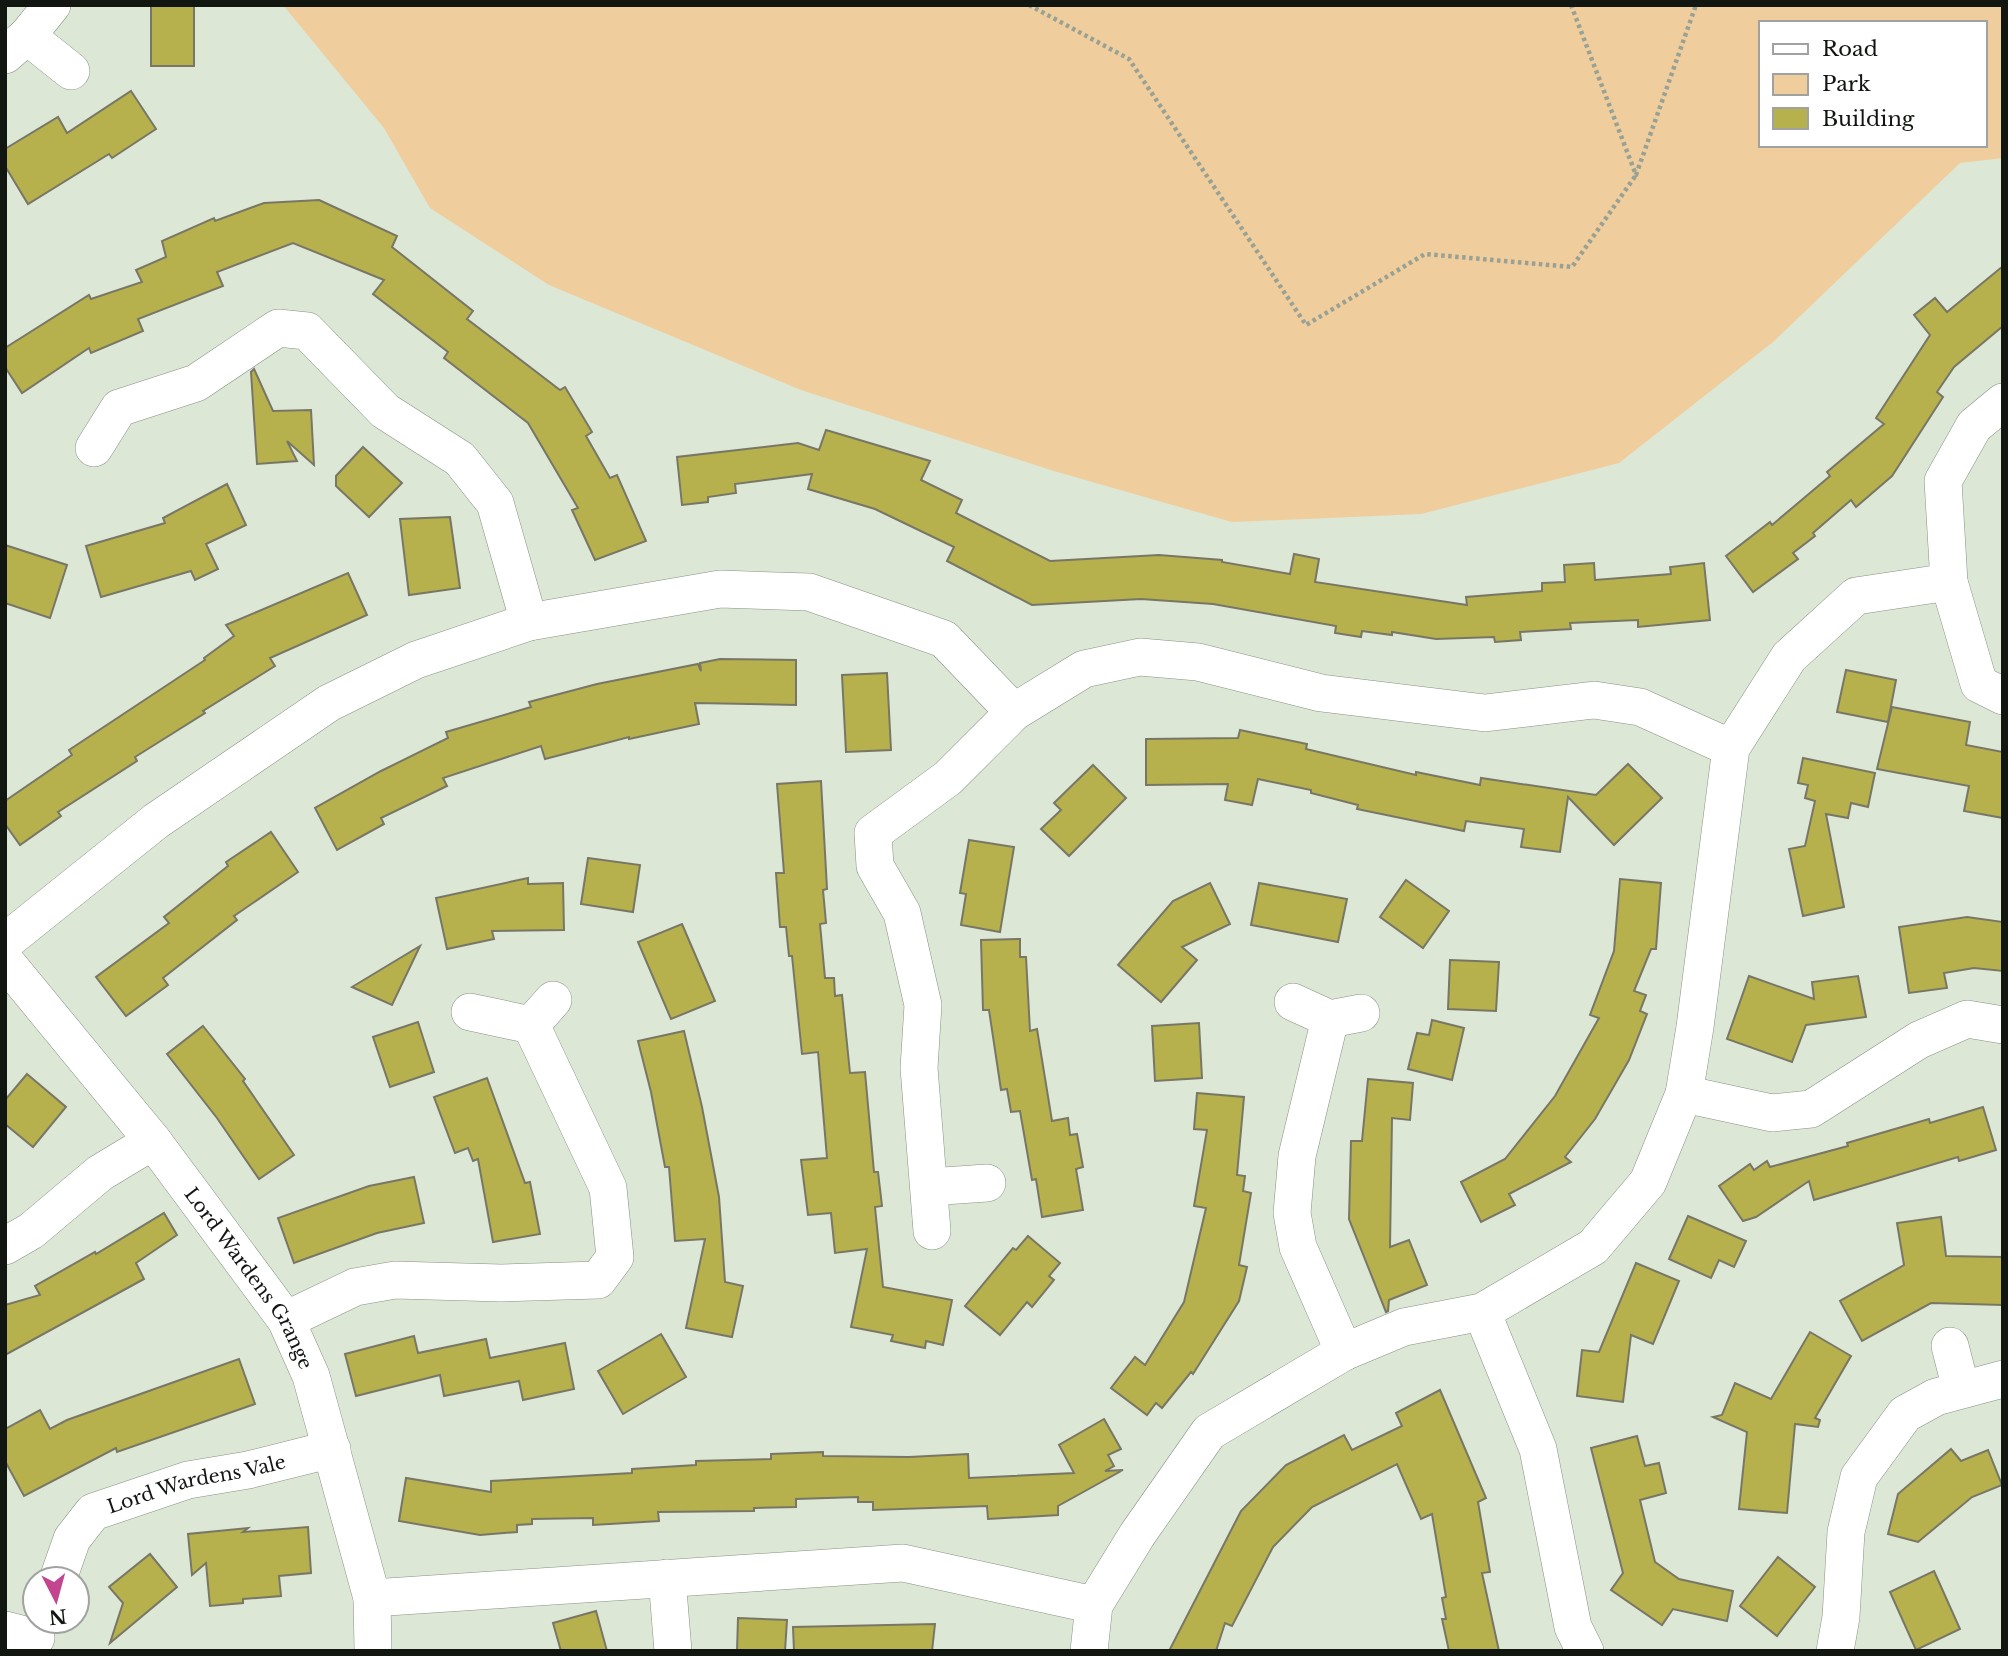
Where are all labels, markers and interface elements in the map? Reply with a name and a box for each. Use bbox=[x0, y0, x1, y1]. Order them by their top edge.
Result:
legend bbox=[1759, 21, 1987, 147]
text: Road bbox=[1822, 36, 1878, 62]
text: Park bbox=[1822, 71, 1871, 97]
text: Building bbox=[1822, 106, 1915, 132]
street label: Lord Wardens Grange bbox=[180, 1183, 318, 1373]
street label: Lord Wardens Vale bbox=[104, 1450, 288, 1518]
north arrow bbox=[21, 1565, 91, 1635]
text: N bbox=[48, 1604, 68, 1629]

